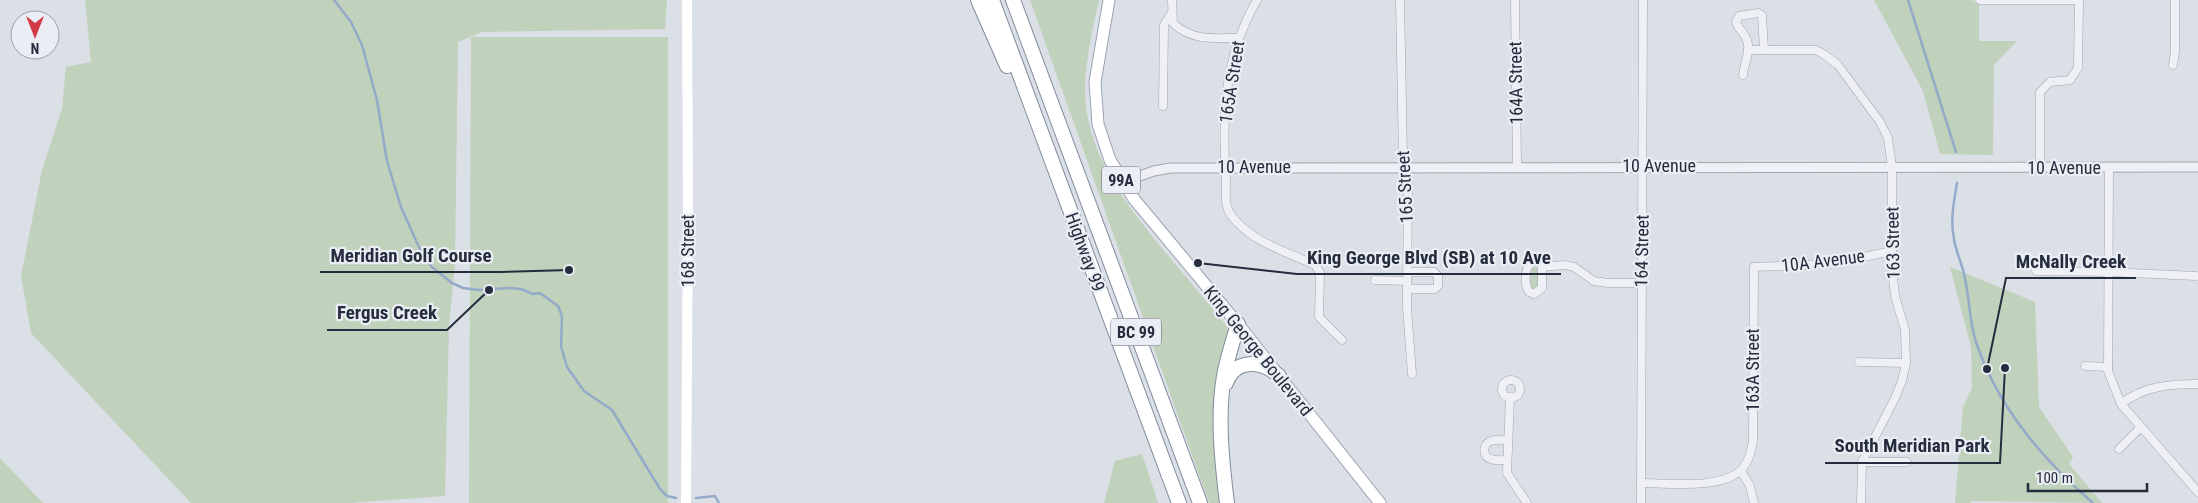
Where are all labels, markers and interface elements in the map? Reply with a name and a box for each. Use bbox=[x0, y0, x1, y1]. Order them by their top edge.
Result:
north arrow bbox=[10, 10, 60, 60]
street label: 165A Street bbox=[1215, 39, 1248, 125]
text: N bbox=[31, 40, 39, 56]
street label: 164A Street bbox=[1504, 41, 1527, 125]
street label: 165 Street bbox=[1392, 150, 1417, 224]
street label: 10 Avenue bbox=[1622, 155, 1696, 176]
street label: 10 Avenue bbox=[1217, 156, 1291, 177]
street label: 10 Avenue bbox=[2027, 157, 2101, 178]
road number: 99A bbox=[1102, 166, 1140, 194]
street label: 163 Street bbox=[1881, 206, 1904, 280]
street label: Highway 99 bbox=[1062, 209, 1109, 294]
street label: 164 Street bbox=[1630, 214, 1653, 288]
street label: 168 Street bbox=[677, 215, 698, 287]
callout: Meridian Golf Course bbox=[320, 238, 501, 272]
callout: King George Blvd (SB) at 10 Ave bbox=[1297, 240, 1561, 274]
text: Meridian Golf Course bbox=[330, 244, 492, 267]
callout: McNally Creek bbox=[2006, 244, 2136, 278]
street label: 10A Avenue bbox=[1780, 245, 1866, 276]
text: King George Blvd (SB) at 10 Ave bbox=[1307, 246, 1551, 269]
text: McNally Creek bbox=[2016, 250, 2127, 273]
street label: King George Boulevard bbox=[1200, 282, 1317, 420]
callout: Fergus Creek bbox=[327, 296, 447, 330]
text: Fergus Creek bbox=[337, 301, 438, 324]
road number: BC 99 bbox=[1111, 318, 1161, 346]
street label: 163A Street bbox=[1742, 328, 1763, 412]
callout: South Meridian Park bbox=[1825, 429, 2000, 463]
text: South Meridian Park bbox=[1834, 434, 1990, 457]
scale bar bbox=[2028, 460, 2147, 492]
text: 100 m bbox=[2036, 469, 2073, 487]

